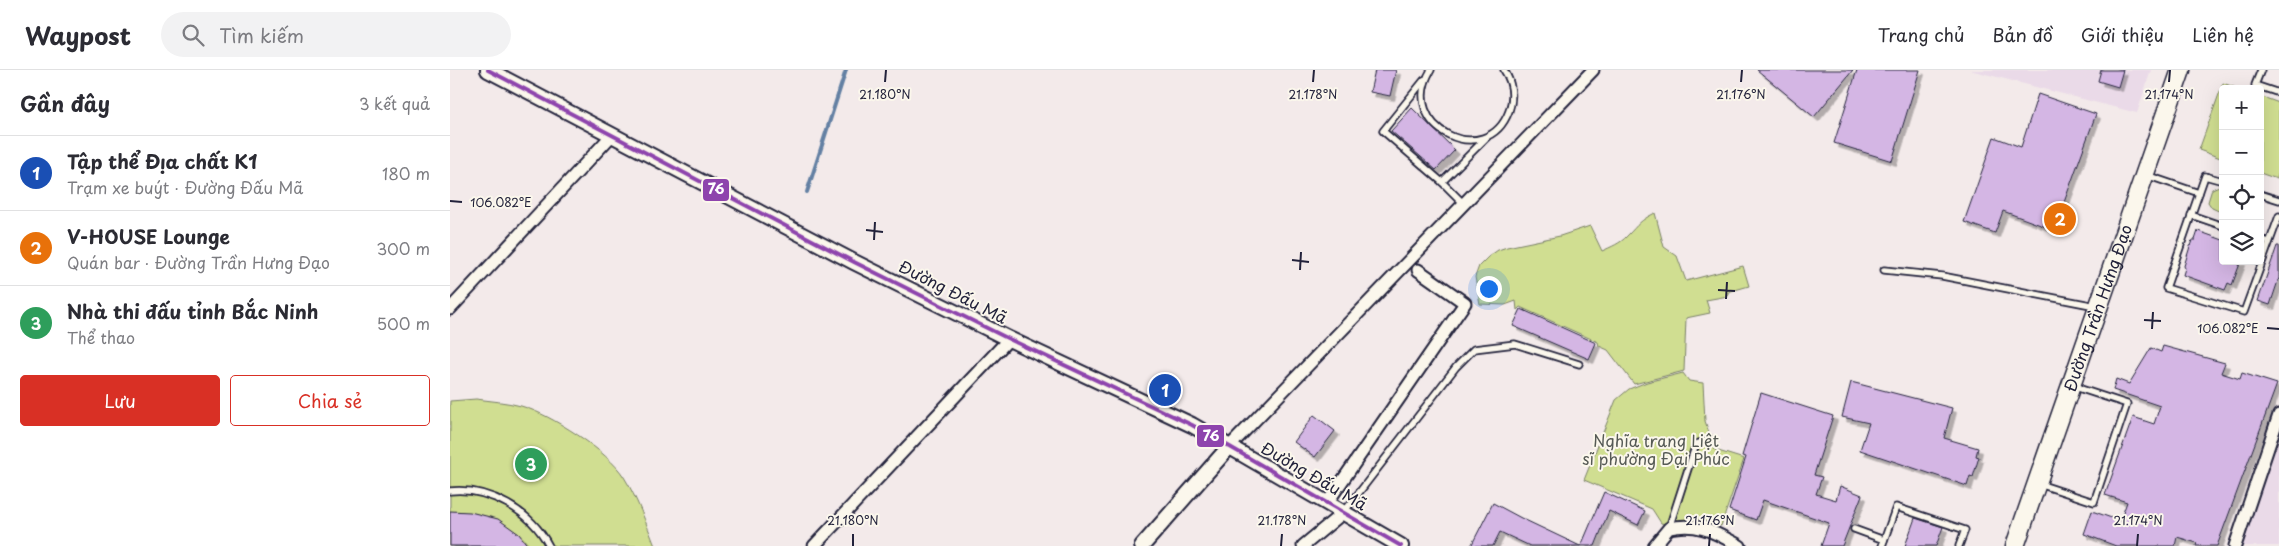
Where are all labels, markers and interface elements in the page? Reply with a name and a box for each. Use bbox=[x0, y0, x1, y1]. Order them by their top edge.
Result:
search box bbox=[161, 12, 511, 57]
text: Waypost bbox=[25, 17, 131, 53]
icon: search bbox=[179, 21, 207, 49]
text: Tìm kiếm bbox=[219, 21, 304, 49]
text: Trang chủ bbox=[1878, 21, 1965, 48]
text: Bản đồ bbox=[1993, 21, 2053, 48]
text: Giới thiệu bbox=[2081, 21, 2164, 48]
text: Liên hệ bbox=[2192, 21, 2254, 48]
text: 21.180°N bbox=[859, 85, 911, 103]
text: 21.178°N bbox=[1289, 85, 1337, 103]
text: 21.176°N bbox=[1716, 85, 1766, 103]
text: 21.174°N bbox=[2144, 85, 2194, 103]
map controls bbox=[2219, 85, 2264, 265]
button: + bbox=[2219, 85, 2264, 130]
text: Gần đây bbox=[20, 87, 110, 119]
text: 3 kết quả bbox=[359, 91, 430, 115]
button: − bbox=[2219, 130, 2264, 175]
text: Tập thể Địa chất K1 bbox=[67, 147, 257, 175]
text: 1 bbox=[32, 161, 40, 185]
text: 180 m bbox=[382, 161, 430, 185]
text: Trạm xe buýt · Đường Đấu Mã bbox=[67, 175, 303, 199]
button: locate bbox=[2219, 175, 2264, 220]
line badge: 76 bbox=[702, 178, 730, 202]
text: 76 bbox=[708, 178, 724, 199]
text: 106.082°E bbox=[470, 193, 532, 211]
pin: 2 bbox=[2044, 200, 2076, 238]
button: layers bbox=[2219, 220, 2264, 265]
street label: Đường Trần Hưng Đạo bbox=[2057, 221, 2137, 395]
text: V-HOUSE Lounge bbox=[67, 222, 230, 250]
text: 2 bbox=[30, 236, 42, 260]
text: 300 m bbox=[376, 236, 430, 260]
text: Quán bar · Đường Trần Hưng Đạo bbox=[67, 250, 330, 274]
street label: Đường Đấu Mã bbox=[895, 253, 1012, 329]
your location bbox=[1476, 276, 1502, 302]
text: Nhà thi đấu tỉnh Bắc Ninh bbox=[67, 297, 318, 325]
text: 3 bbox=[31, 311, 41, 335]
text: 500 m bbox=[377, 311, 430, 335]
text: 106.082°E bbox=[2197, 319, 2259, 337]
text: Thể thao bbox=[67, 325, 135, 349]
pin: 1 bbox=[1149, 371, 1181, 409]
button: Lưu bbox=[20, 375, 220, 426]
button: Chia sẻ bbox=[230, 375, 430, 426]
line badge: 76 bbox=[1196, 424, 1225, 448]
text: 76 bbox=[1203, 425, 1219, 446]
park label: Nghĩa trang Liệt sĩ phường Đại Phúc bbox=[1582, 428, 1730, 470]
street label: Đường Đấu Mã bbox=[1257, 435, 1372, 515]
pin: 3 bbox=[515, 445, 547, 483]
text: 21.180°N bbox=[827, 511, 879, 529]
text: 21.178°N bbox=[1258, 511, 1306, 529]
text: 21.176°N bbox=[1685, 511, 1735, 529]
text: 21.174°N bbox=[2113, 511, 2163, 529]

